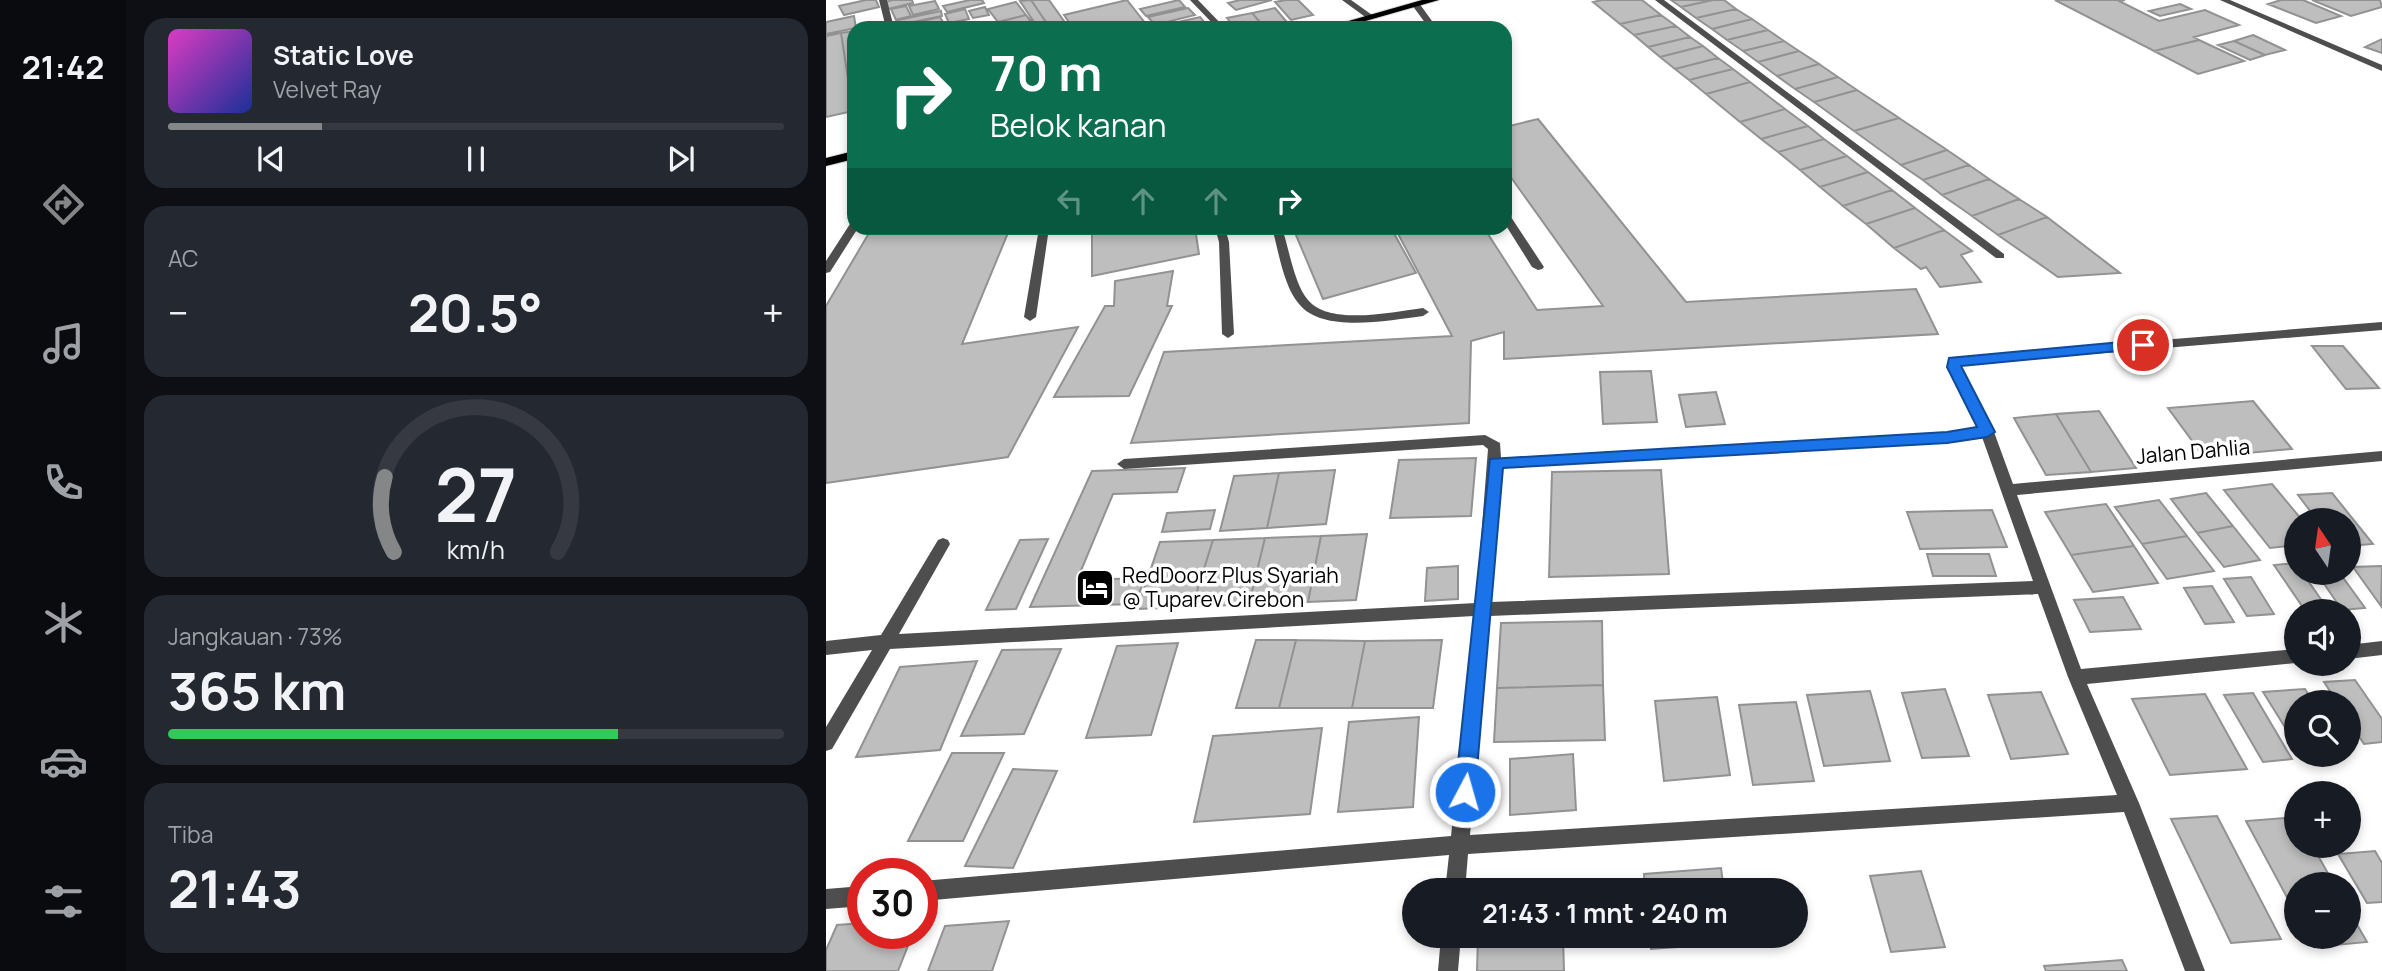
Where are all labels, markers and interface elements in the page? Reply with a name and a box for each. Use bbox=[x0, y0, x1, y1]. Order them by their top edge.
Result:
text: Static Love bbox=[273, 37, 414, 73]
text: 70 m bbox=[990, 39, 1102, 106]
text: 21:42 bbox=[22, 45, 104, 89]
icon: right bbox=[875, 49, 966, 140]
text: Velvet Ray bbox=[273, 73, 382, 105]
text: Belok kanan bbox=[990, 103, 1166, 147]
icon: previous bbox=[252, 140, 290, 178]
icon: pause bbox=[457, 140, 495, 178]
icon: next bbox=[662, 140, 700, 178]
icon: directions bbox=[39, 180, 88, 229]
icon: left bbox=[1051, 182, 1089, 220]
icon: ahead bbox=[1124, 182, 1162, 220]
icon: ahead bbox=[1197, 182, 1235, 220]
icon: right bbox=[1270, 182, 1308, 220]
text: AC bbox=[168, 242, 199, 274]
text: 20.5° bbox=[408, 277, 543, 348]
text: − bbox=[168, 286, 189, 338]
text: + bbox=[762, 286, 784, 338]
pin bbox=[2113, 315, 2173, 375]
icon: music bbox=[39, 319, 88, 368]
icon: arrive bbox=[2124, 326, 2162, 364]
street label: Jalan Dahlia bbox=[2135, 432, 2251, 470]
text: 27 bbox=[435, 444, 517, 544]
icon: phone bbox=[39, 458, 88, 507]
north arrow bbox=[2284, 508, 2361, 584]
map controls bbox=[2284, 508, 2361, 949]
text: km/h bbox=[447, 531, 505, 566]
place label: RedDoorz Plus Syariah @ Tuparev Cirebon bbox=[1122, 561, 1339, 613]
hotel icon: RedDoorz Plus Syariah @ Tuparev Cirebon bbox=[1074, 567, 1116, 609]
icon: climate bbox=[39, 598, 88, 647]
button: sound bbox=[2284, 599, 2361, 676]
text: Jangkauan · 73% bbox=[168, 620, 342, 652]
text: 365 km bbox=[168, 655, 346, 726]
button: search bbox=[2284, 690, 2361, 767]
icon: car bbox=[39, 737, 88, 786]
position arrow bbox=[1428, 755, 1502, 829]
button: + bbox=[2284, 781, 2361, 858]
text: Tiba bbox=[168, 818, 213, 850]
text: 21:43 bbox=[168, 853, 301, 924]
speed limit sign: 30 bbox=[847, 858, 938, 949]
button: − bbox=[2284, 872, 2361, 949]
icon: filters bbox=[39, 877, 88, 926]
text: 21:43 · 1 mnt · 240 m bbox=[1482, 895, 1728, 931]

